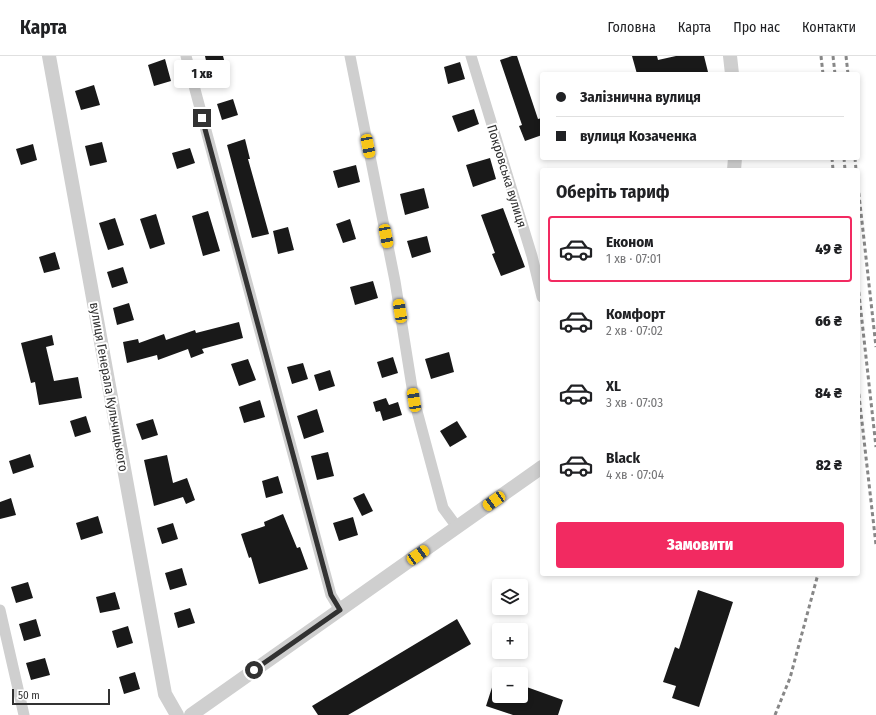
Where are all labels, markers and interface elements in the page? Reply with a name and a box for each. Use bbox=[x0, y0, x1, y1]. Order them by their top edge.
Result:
text: Карта bbox=[20, 16, 67, 39]
text: Головна bbox=[608, 19, 656, 36]
text: Карта bbox=[678, 19, 711, 36]
text: Про нас bbox=[733, 19, 780, 36]
text: Контакти bbox=[802, 19, 856, 36]
callout: 1 хв bbox=[174, 60, 230, 88]
text: 1 хв bbox=[192, 66, 213, 81]
text: Залізнична вулиця bbox=[580, 88, 701, 106]
route end bbox=[193, 109, 211, 127]
street label: Покровська вулиця bbox=[484, 123, 530, 229]
text: вулиця Козаченка bbox=[580, 127, 697, 145]
car bbox=[360, 133, 376, 159]
text: Оберіть тариф bbox=[556, 181, 670, 203]
car bbox=[378, 223, 394, 249]
icon: car bbox=[558, 231, 594, 267]
text: Економ bbox=[606, 233, 653, 251]
text: 49 ₴ bbox=[815, 240, 842, 258]
text: 1 хв · 07:01 bbox=[606, 251, 661, 266]
car bbox=[392, 298, 408, 324]
street label: вулиця Генерала Кульчицького bbox=[87, 301, 131, 473]
icon: car bbox=[558, 303, 594, 339]
text: Комфорт bbox=[606, 305, 665, 323]
text: 66 ₴ bbox=[815, 312, 842, 330]
text: 2 хв · 07:02 bbox=[606, 323, 663, 338]
icon: car bbox=[558, 375, 594, 411]
text: XL bbox=[606, 377, 621, 395]
text: 84 ₴ bbox=[815, 384, 842, 402]
car bbox=[406, 387, 422, 413]
text: 3 хв · 07:03 bbox=[606, 395, 663, 410]
icon: car bbox=[558, 447, 594, 483]
text: Black bbox=[606, 449, 640, 467]
text: 82 ₴ bbox=[816, 456, 842, 474]
text: 4 хв · 07:04 bbox=[606, 467, 664, 482]
car bbox=[481, 489, 507, 513]
button: Замовити bbox=[556, 522, 844, 568]
car bbox=[405, 543, 431, 567]
map controls bbox=[492, 579, 528, 703]
button: layers bbox=[492, 579, 528, 615]
button: + bbox=[492, 623, 528, 659]
route start bbox=[245, 661, 263, 679]
button: − bbox=[492, 667, 528, 703]
scale bar bbox=[12, 687, 110, 706]
text: 50 m bbox=[18, 689, 40, 702]

